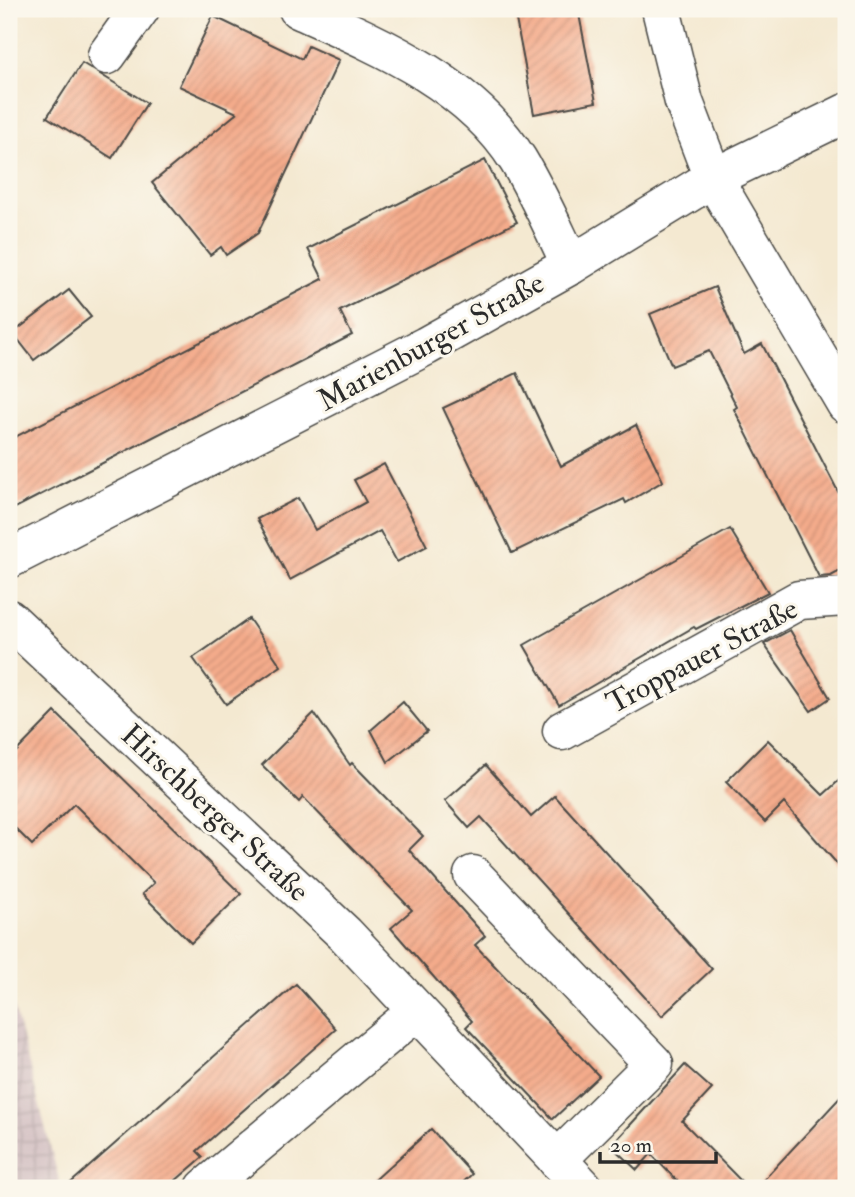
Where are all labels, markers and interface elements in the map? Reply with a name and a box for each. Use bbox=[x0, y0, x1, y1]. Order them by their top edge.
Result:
street label: Marienburger Straße bbox=[312, 265, 550, 419]
street label: Troppauer Straße bbox=[600, 590, 804, 722]
street label: Hirschberger Straße bbox=[113, 716, 317, 910]
scale bar bbox=[600, 1120, 715, 1164]
text: 20 m bbox=[610, 1132, 652, 1159]

